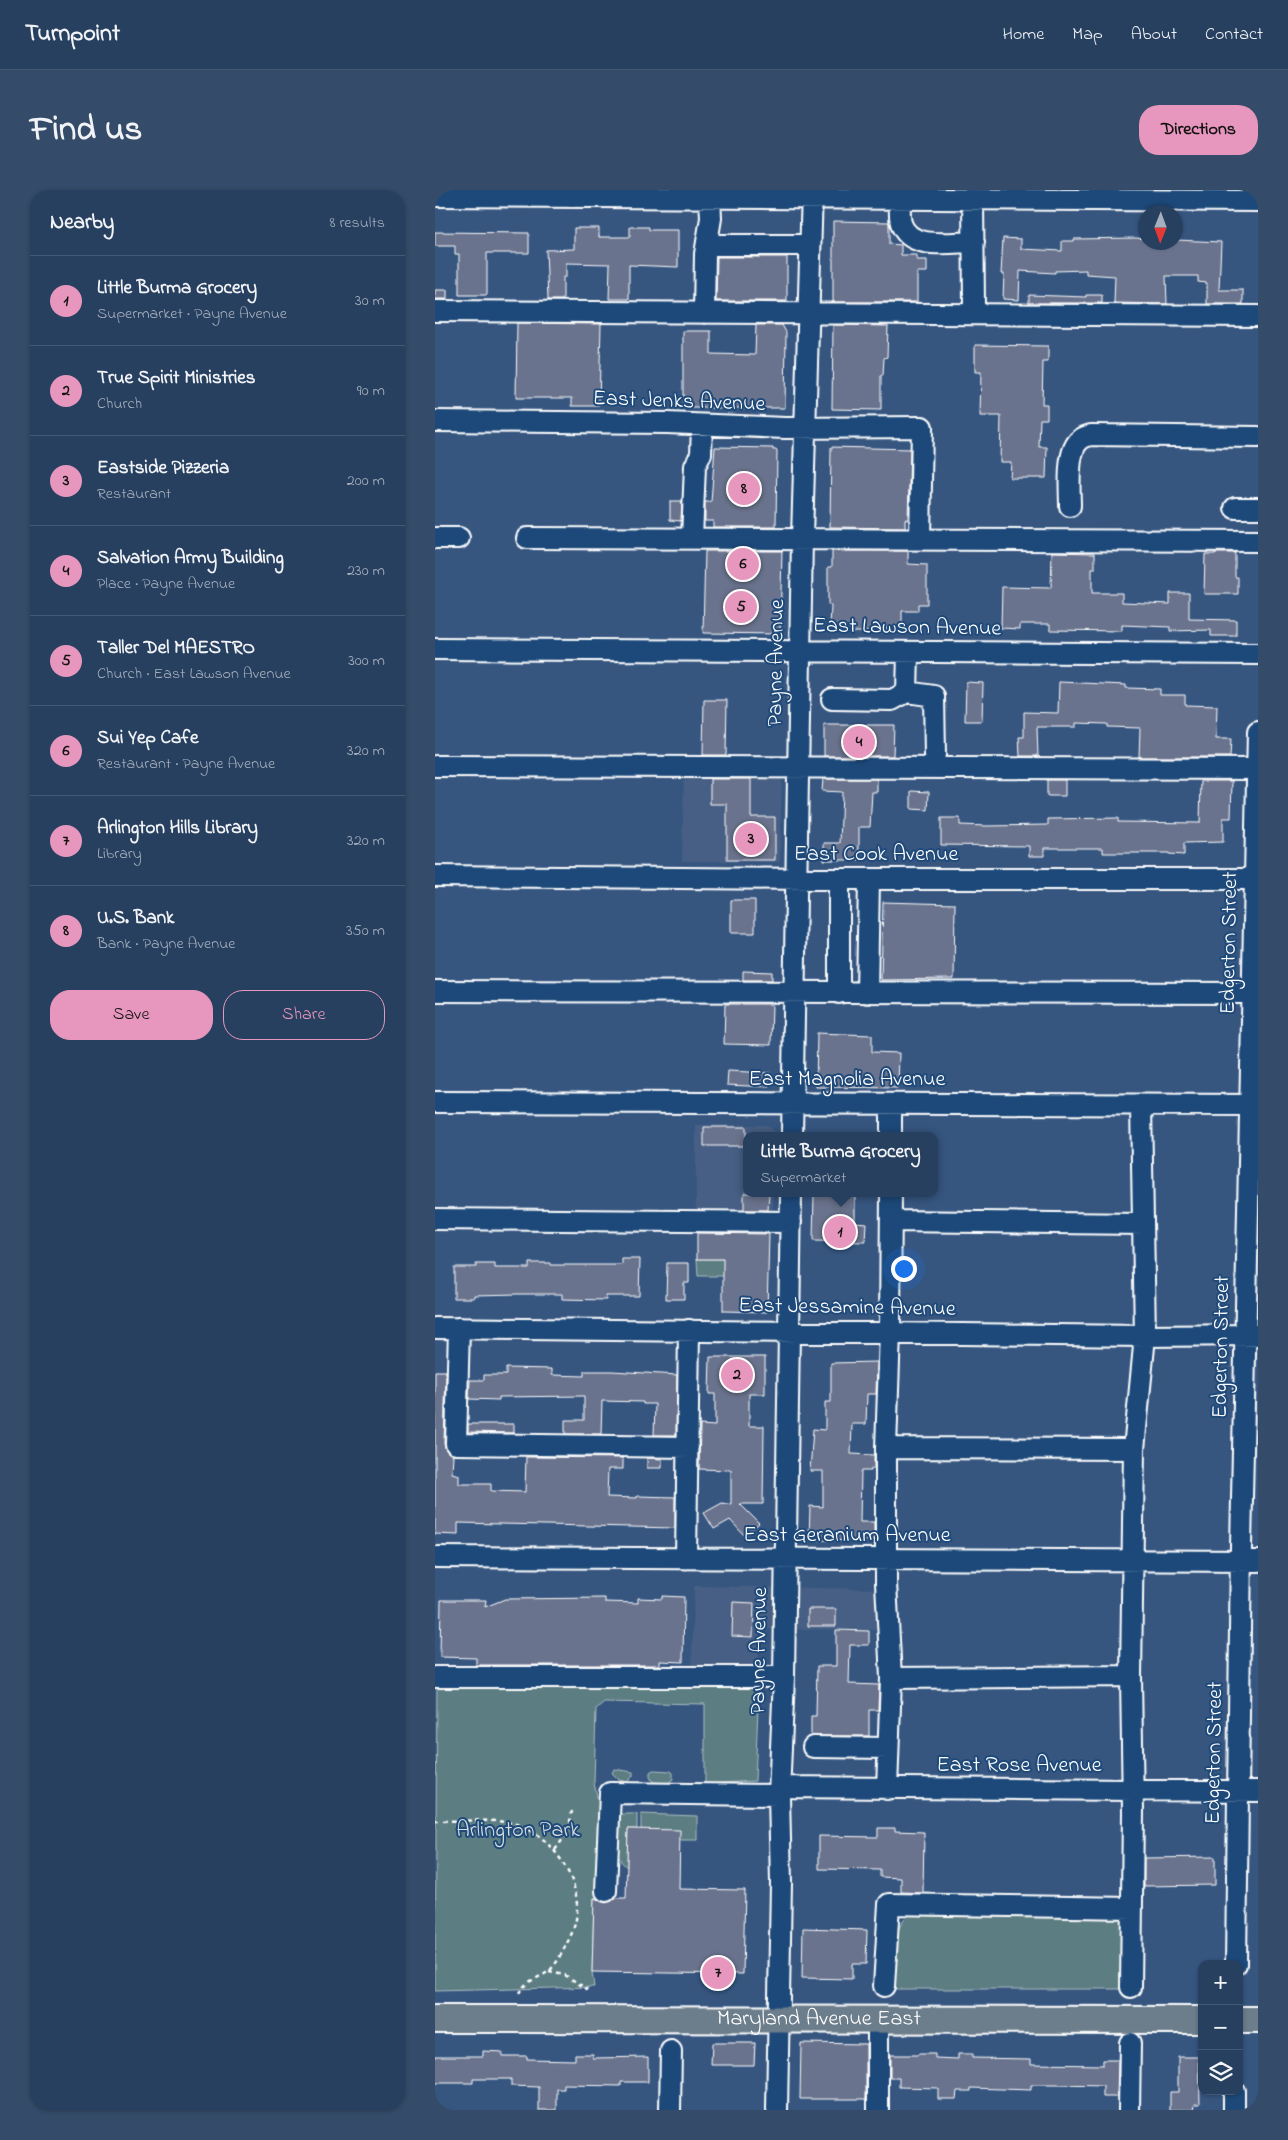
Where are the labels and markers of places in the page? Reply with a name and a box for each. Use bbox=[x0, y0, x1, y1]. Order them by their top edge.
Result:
pin: 8 bbox=[728, 470, 760, 508]
pin: 6 bbox=[727, 545, 759, 583]
pin: 5 bbox=[725, 588, 757, 626]
pin: 4 bbox=[843, 723, 875, 761]
pin: 3 bbox=[735, 820, 767, 858]
pin: 1 bbox=[824, 1213, 856, 1251]
pin: 2 bbox=[721, 1356, 753, 1394]
pin: 7 bbox=[702, 1954, 734, 1992]

